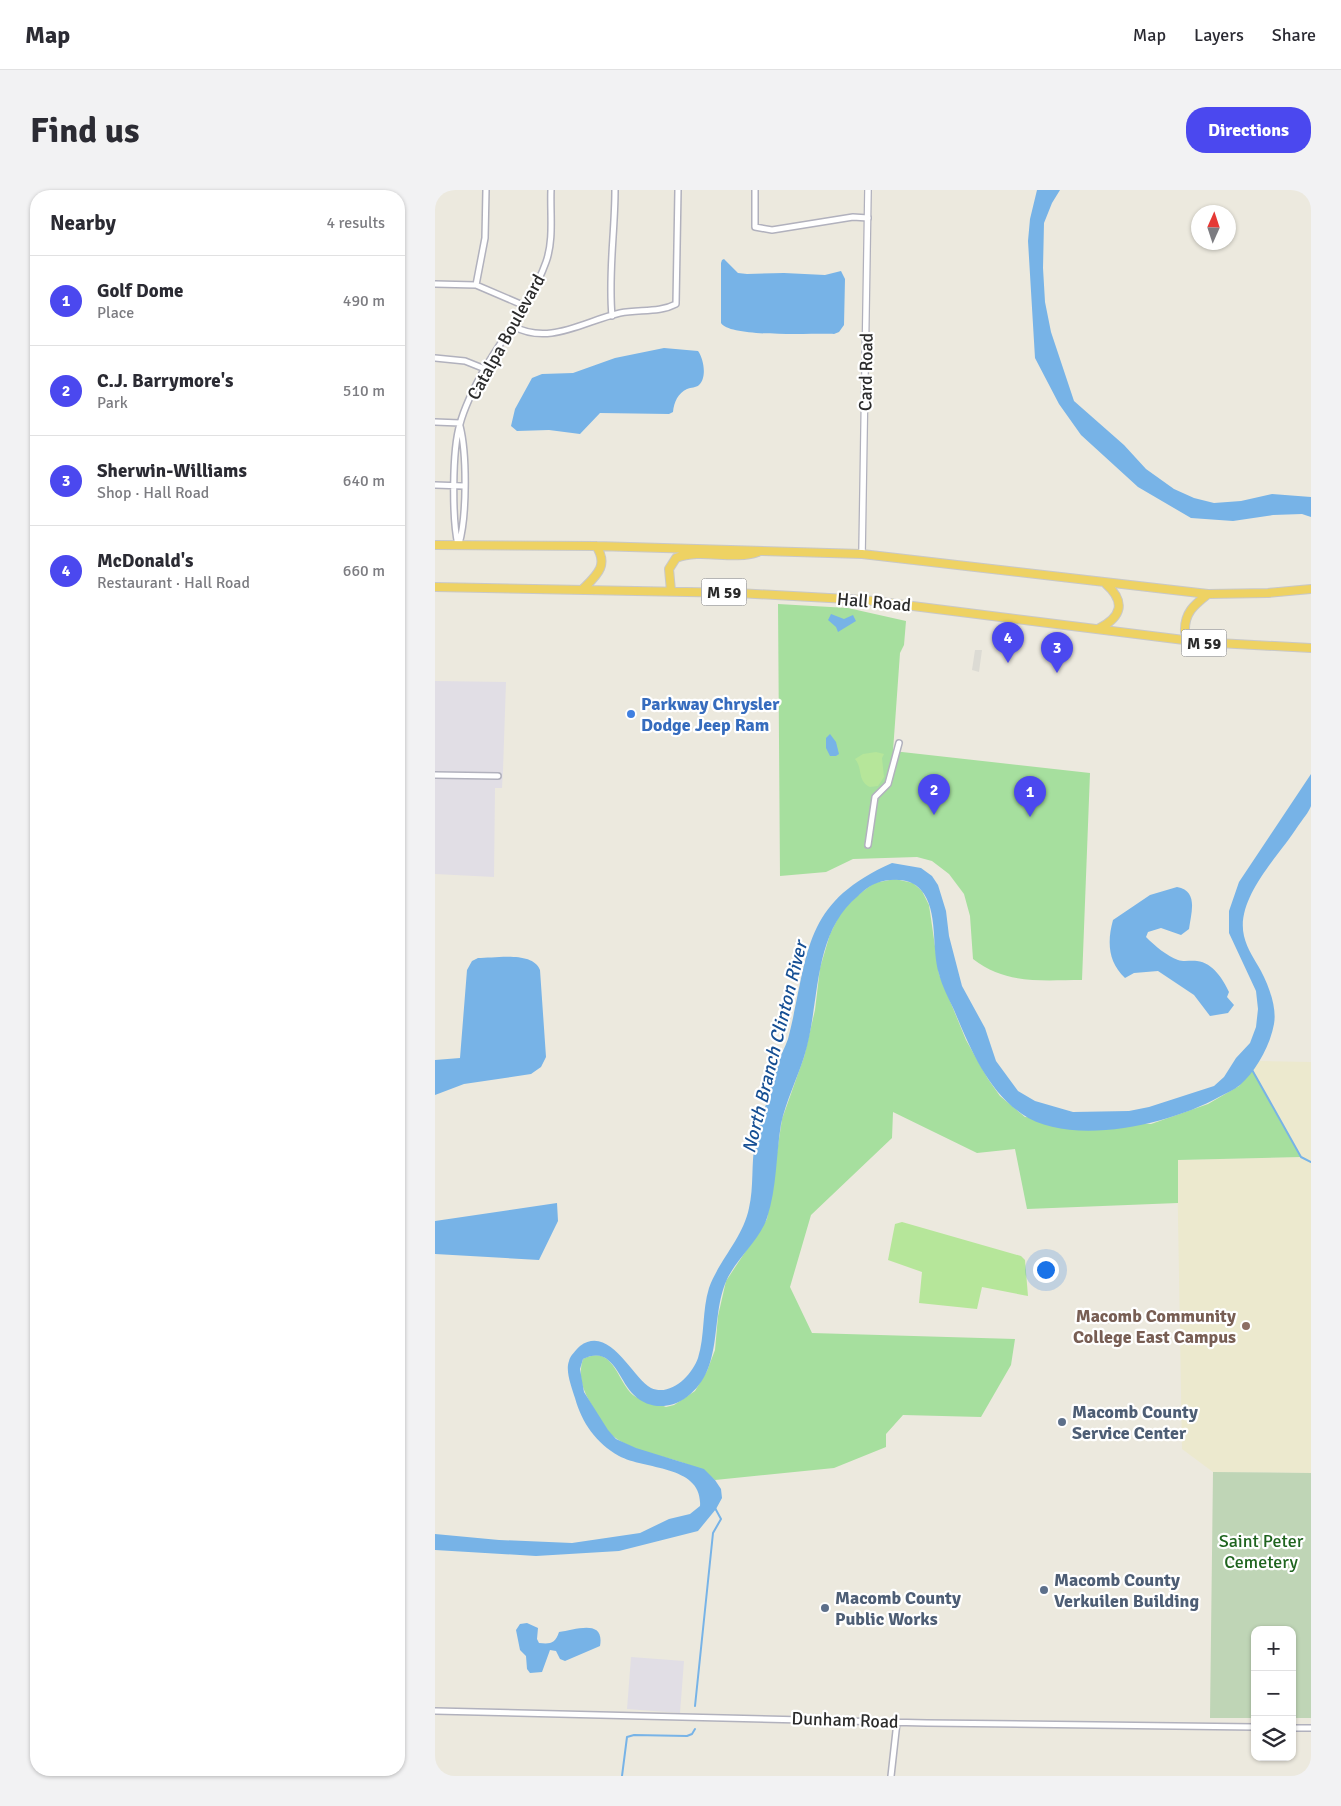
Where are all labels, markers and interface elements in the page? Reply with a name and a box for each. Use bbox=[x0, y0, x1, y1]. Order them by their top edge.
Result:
text: Map bbox=[25, 20, 70, 50]
text: Map bbox=[1133, 24, 1166, 46]
text: Layers bbox=[1194, 24, 1244, 46]
text: Share bbox=[1272, 24, 1316, 46]
button: Directions bbox=[1186, 107, 1311, 153]
text: Find us bbox=[30, 109, 140, 152]
north arrow bbox=[1191, 205, 1236, 250]
text: Nearby bbox=[50, 210, 116, 236]
text: 4 results bbox=[326, 213, 385, 233]
street label: Catalpa Boulevard bbox=[462, 270, 550, 404]
text: Golf Dome bbox=[97, 279, 184, 303]
text: 1 bbox=[62, 291, 70, 311]
text: 490 m bbox=[343, 291, 385, 311]
text: Place bbox=[97, 303, 134, 323]
street label: Card Road bbox=[854, 333, 878, 411]
text: C.J. Barrymore's bbox=[97, 369, 234, 393]
text: 2 bbox=[62, 381, 70, 401]
text: 510 m bbox=[343, 381, 385, 401]
text: Park bbox=[97, 393, 128, 413]
text: Sherwin-Williams bbox=[97, 459, 247, 483]
text: 3 bbox=[62, 471, 70, 491]
text: 640 m bbox=[343, 471, 385, 491]
text: Shop · Hall Road bbox=[97, 483, 209, 503]
text: McDonald's bbox=[97, 549, 193, 573]
text: 4 bbox=[62, 561, 70, 581]
text: 660 m bbox=[343, 561, 385, 581]
text: Restaurant · Hall Road bbox=[97, 573, 250, 593]
road number: M 59 bbox=[701, 578, 747, 606]
street label: Hall Road bbox=[836, 588, 912, 616]
pin: 4 bbox=[992, 622, 1024, 663]
road number: M 59 bbox=[1181, 629, 1227, 656]
pin: 3 bbox=[1041, 632, 1073, 673]
place label: Parkway Chrysler Dodge Jeep Ram bbox=[641, 693, 780, 736]
marker: Parkway Chrysler Dodge Jeep Ram bbox=[625, 708, 637, 720]
pin: 2 bbox=[918, 774, 950, 815]
pin: 1 bbox=[1014, 776, 1046, 817]
water label: North Branch Clinton River bbox=[737, 936, 814, 1156]
your location bbox=[1033, 1257, 1059, 1283]
place label: Macomb Community College East Campus bbox=[1073, 1305, 1236, 1348]
marker: Macomb Community College East Campus bbox=[1240, 1320, 1252, 1332]
place label: Macomb County Service Center bbox=[1072, 1401, 1198, 1444]
marker: Macomb County Service Center bbox=[1056, 1416, 1068, 1428]
park label: Saint Peter Cemetery bbox=[1219, 1530, 1304, 1573]
place label: Macomb County Verkuilen Building bbox=[1054, 1569, 1199, 1612]
marker: Macomb County Verkuilen Building bbox=[1038, 1584, 1050, 1596]
place label: Macomb County Public Works bbox=[835, 1587, 961, 1630]
marker: Macomb County Public Works bbox=[819, 1602, 831, 1614]
map controls bbox=[1251, 1626, 1296, 1761]
button: + bbox=[1251, 1626, 1296, 1671]
button: − bbox=[1251, 1671, 1296, 1716]
street label: Dunham Road bbox=[791, 1707, 899, 1733]
button: layers bbox=[1251, 1716, 1296, 1761]

